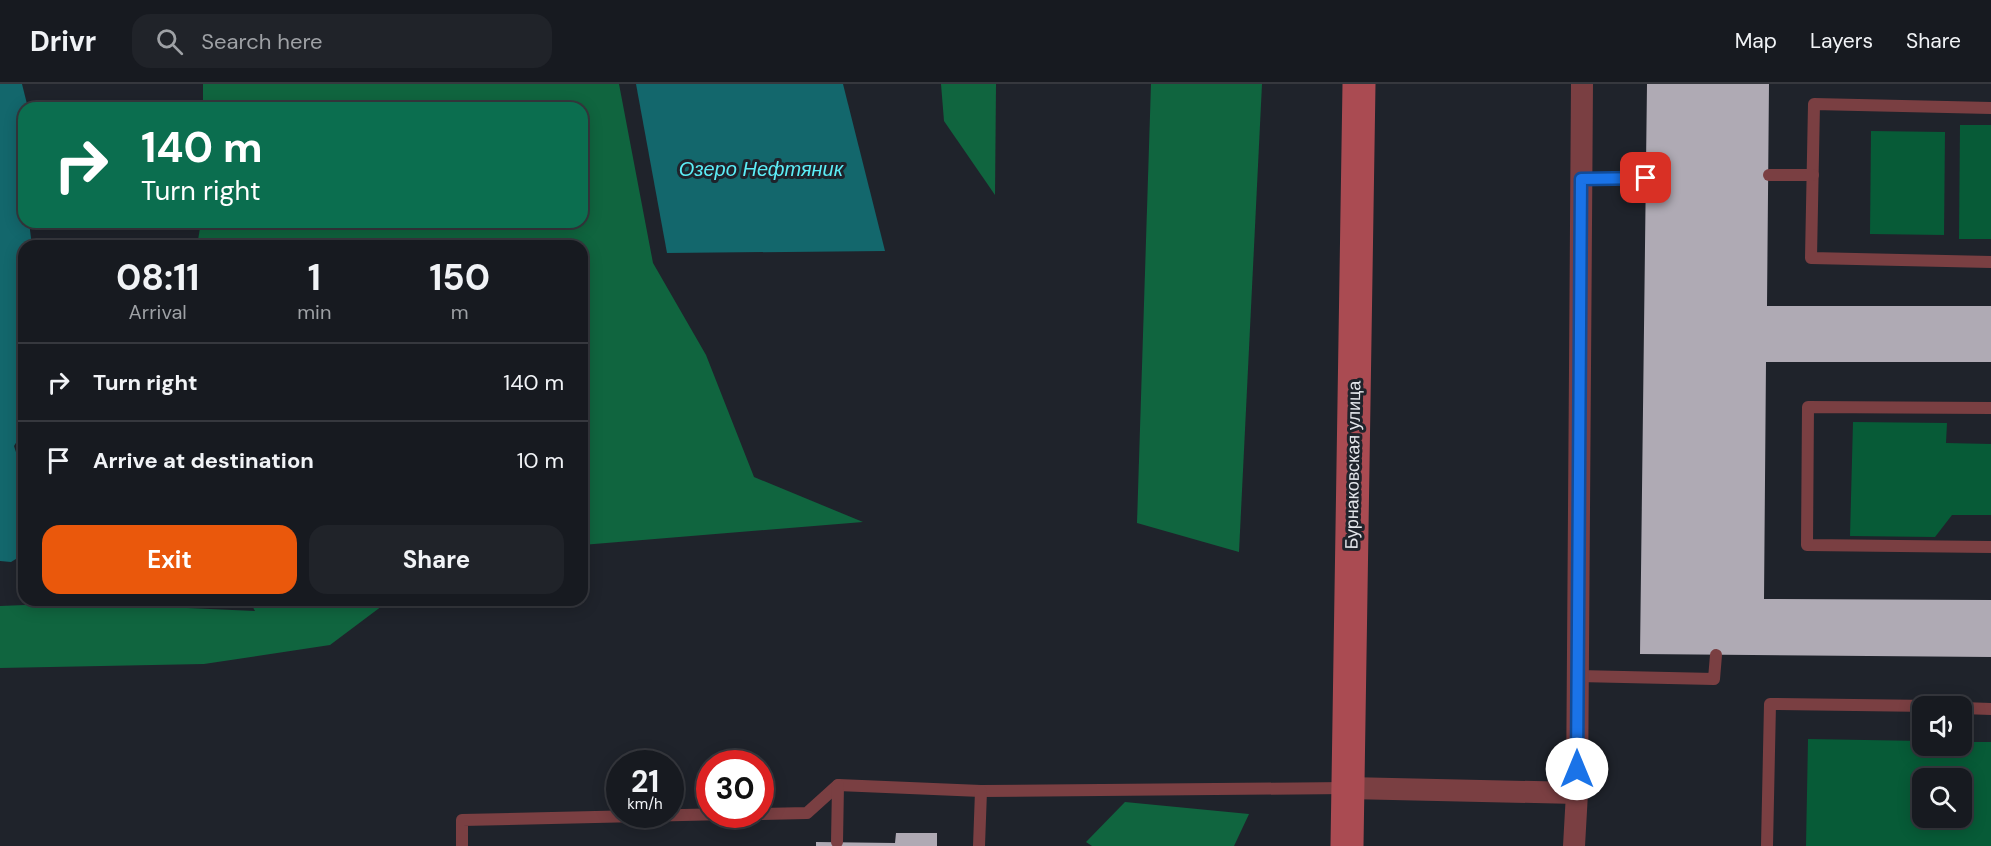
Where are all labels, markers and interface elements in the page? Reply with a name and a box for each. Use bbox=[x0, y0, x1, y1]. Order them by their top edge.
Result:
search box bbox=[132, 14, 552, 68]
text: Drivr bbox=[30, 23, 96, 60]
icon: search bbox=[153, 25, 186, 58]
text: Search here bbox=[201, 27, 323, 56]
text: Map bbox=[1735, 27, 1777, 55]
text: Layers bbox=[1810, 27, 1873, 55]
text: Share bbox=[1906, 27, 1961, 55]
text: 140 m bbox=[141, 120, 263, 175]
icon: right bbox=[42, 126, 120, 204]
pin bbox=[1620, 152, 1671, 203]
water label: Озеро Нефтяник bbox=[679, 156, 845, 182]
icon: arrive bbox=[1629, 161, 1662, 194]
text: Turn right bbox=[141, 173, 261, 208]
text: 08:11 bbox=[116, 254, 199, 301]
text: 1 bbox=[308, 254, 321, 301]
text: 150 bbox=[429, 254, 490, 301]
text: Arrival bbox=[129, 299, 187, 325]
text: min bbox=[297, 299, 331, 325]
text: m bbox=[451, 299, 469, 325]
icon: right bbox=[42, 366, 75, 399]
text: Turn right bbox=[93, 368, 198, 397]
text: 140 m bbox=[503, 368, 564, 397]
street label: Бурнаковская улица bbox=[1340, 379, 1366, 550]
icon: arrive bbox=[42, 444, 75, 477]
text: Arrive at destination bbox=[93, 446, 314, 475]
text: 10 m bbox=[517, 446, 564, 475]
button: Exit bbox=[42, 525, 297, 594]
button: Share bbox=[309, 525, 564, 594]
map controls bbox=[1912, 696, 1972, 828]
button: sound bbox=[1912, 696, 1972, 756]
position arrow bbox=[1545, 737, 1609, 801]
speed limit sign: 30 bbox=[696, 750, 774, 828]
text: 21 bbox=[631, 762, 659, 801]
button: search bbox=[1912, 768, 1972, 828]
text: km/h bbox=[627, 794, 663, 814]

